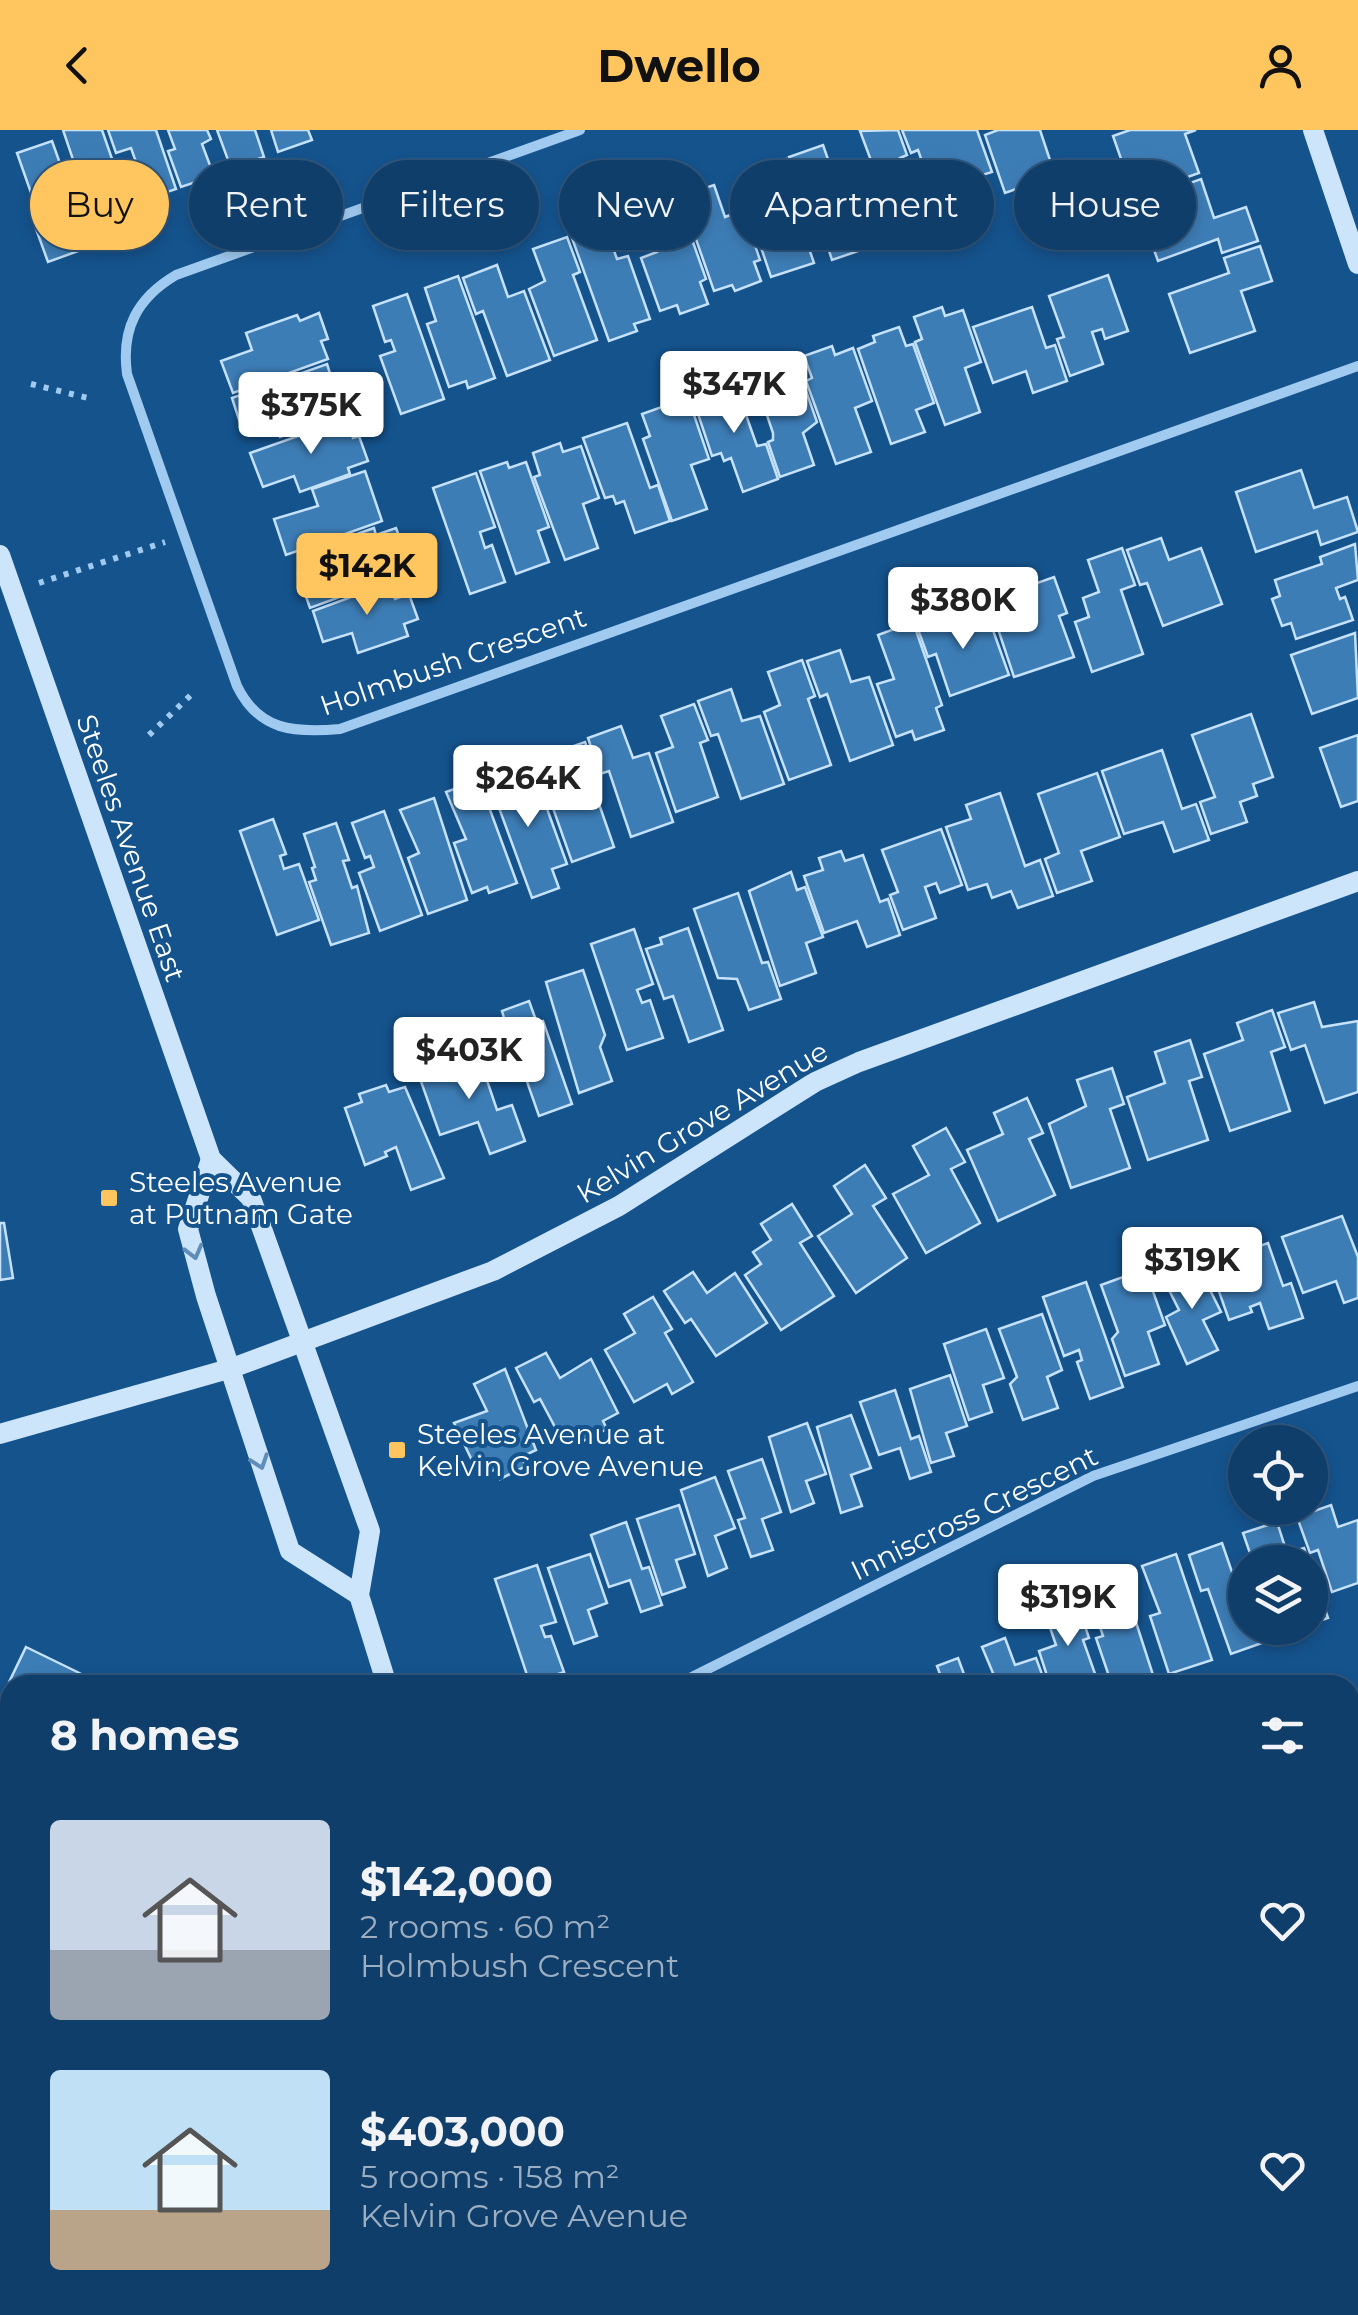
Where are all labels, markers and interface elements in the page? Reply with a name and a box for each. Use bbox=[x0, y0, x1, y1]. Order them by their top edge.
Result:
icon: back bbox=[50, 38, 105, 93]
text: Dwello bbox=[597, 38, 761, 93]
icon: person bbox=[1253, 38, 1308, 93]
chip: Buy bbox=[30, 160, 169, 250]
chip: Rent bbox=[189, 160, 343, 250]
chip: Filters bbox=[363, 160, 539, 250]
chip: New bbox=[559, 160, 710, 250]
chip: Apartment bbox=[730, 160, 994, 250]
chip: House bbox=[1014, 160, 1196, 250]
pin: $347K bbox=[664, 351, 804, 436]
text: $347K bbox=[682, 364, 786, 403]
pin: $375K bbox=[241, 372, 381, 457]
text: $375K bbox=[261, 385, 362, 424]
pin: $142K bbox=[297, 533, 437, 618]
text: $142K bbox=[318, 546, 416, 585]
pin: $380K bbox=[893, 567, 1033, 652]
text: $380K bbox=[910, 580, 1016, 619]
street label: Holmbush Crescent bbox=[315, 599, 591, 723]
street label: Steeles Avenue East bbox=[69, 710, 193, 986]
pin: $264K bbox=[458, 745, 598, 830]
text: $264K bbox=[475, 758, 581, 797]
pin: $403K bbox=[399, 1017, 539, 1102]
text: $403K bbox=[416, 1030, 522, 1069]
street label: Kelvin Grove Avenue bbox=[570, 1034, 834, 1210]
place label: Steeles Avenue at Putnam Gate bbox=[129, 1165, 353, 1231]
marker: Steeles Avenue at Putnam Gate bbox=[98, 1187, 120, 1209]
pin: $319K bbox=[1122, 1227, 1262, 1312]
text: $319K bbox=[1144, 1240, 1240, 1279]
one-way arrow bbox=[182, 1243, 203, 1260]
place label: Steeles Avenue at Kelvin Grove Avenue bbox=[417, 1417, 704, 1483]
map controls bbox=[1228, 1425, 1328, 1645]
button: locate bbox=[1228, 1425, 1328, 1525]
street label: Inniscross Crescent bbox=[845, 1438, 1103, 1588]
marker: Steeles Avenue at Kelvin Grove Avenue bbox=[386, 1439, 408, 1461]
one-way arrow bbox=[249, 1452, 269, 1469]
button: layers bbox=[1228, 1545, 1328, 1645]
pin: $319K bbox=[998, 1564, 1138, 1649]
text: $319K bbox=[1020, 1577, 1116, 1616]
icon: filters bbox=[1255, 1708, 1310, 1763]
text: 8 homes bbox=[50, 1709, 239, 1761]
text: $142,000 bbox=[360, 1855, 553, 1907]
icon: home bbox=[130, 1860, 250, 1980]
icon: heart bbox=[1255, 1893, 1310, 1948]
text: 2 rooms · 60 m² bbox=[360, 1907, 610, 1946]
text: Holmbush Crescent bbox=[360, 1946, 679, 1985]
text: $403,000 bbox=[360, 2105, 565, 2157]
icon: home bbox=[130, 2110, 250, 2230]
icon: heart bbox=[1255, 2143, 1310, 2198]
text: 5 rooms · 158 m² bbox=[360, 2157, 620, 2196]
text: Kelvin Grove Avenue bbox=[360, 2196, 688, 2235]

